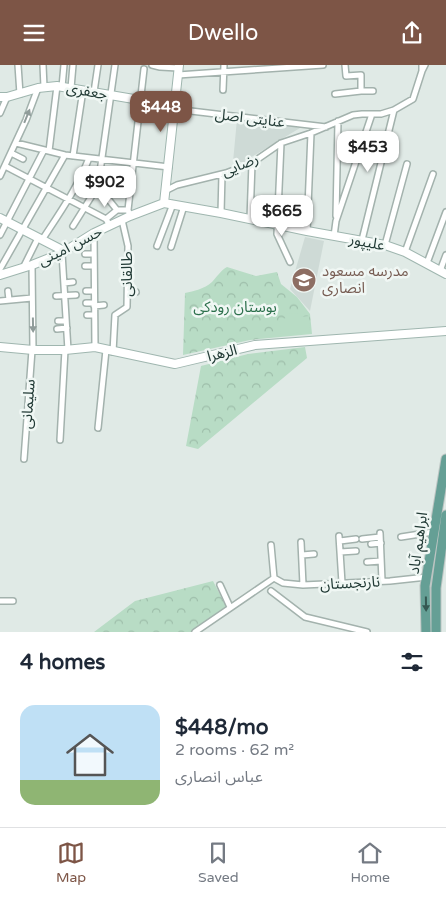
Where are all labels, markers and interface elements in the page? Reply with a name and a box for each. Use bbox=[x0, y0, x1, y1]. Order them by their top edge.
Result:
icon: menu bbox=[20, 19, 48, 47]
icon: share bbox=[398, 19, 426, 47]
text: Dwello bbox=[188, 20, 258, 46]
street label: جعفری bbox=[65, 79, 109, 103]
pin: $448 bbox=[131, 91, 191, 133]
text: $448 bbox=[141, 97, 181, 117]
street label: عنایتی اصل bbox=[214, 105, 286, 131]
one-way arrow bbox=[24, 109, 32, 123]
pin: $453 bbox=[338, 131, 398, 173]
text: $453 bbox=[348, 137, 388, 157]
street label: رضایی bbox=[219, 149, 261, 181]
pin: $902 bbox=[75, 165, 135, 208]
text: $902 bbox=[85, 172, 125, 192]
pin: $665 bbox=[252, 195, 312, 237]
text: $665 bbox=[262, 201, 302, 221]
street label: حسن امینی bbox=[35, 222, 105, 270]
street label: علیپور bbox=[347, 230, 387, 255]
street label: طالقانی bbox=[118, 251, 136, 297]
place label: مدرسه مسعود انصاری bbox=[322, 262, 409, 297]
school or university icon: مدرسه مسعود انصاری bbox=[291, 267, 317, 293]
park label: بوستان رودکی bbox=[193, 298, 277, 316]
one-way arrow bbox=[29, 317, 37, 333]
street label: الزهرا bbox=[205, 341, 239, 365]
street label: سلیمانی bbox=[17, 378, 39, 430]
street label: ابراهیم آباد bbox=[405, 511, 433, 575]
street label: نارنجستان bbox=[320, 572, 380, 594]
one-way arrow bbox=[422, 597, 430, 613]
icon: filters bbox=[398, 648, 426, 676]
text: 4 homes bbox=[20, 650, 105, 675]
text: $448/mo bbox=[175, 715, 269, 740]
icon: home bbox=[60, 725, 120, 785]
text: 2 rooms · 62 m² bbox=[175, 740, 294, 760]
text: عباس انصاری bbox=[175, 767, 263, 787]
tab: Map bbox=[56, 839, 86, 886]
tab: Saved bbox=[198, 839, 239, 886]
tab: Home bbox=[350, 839, 390, 886]

